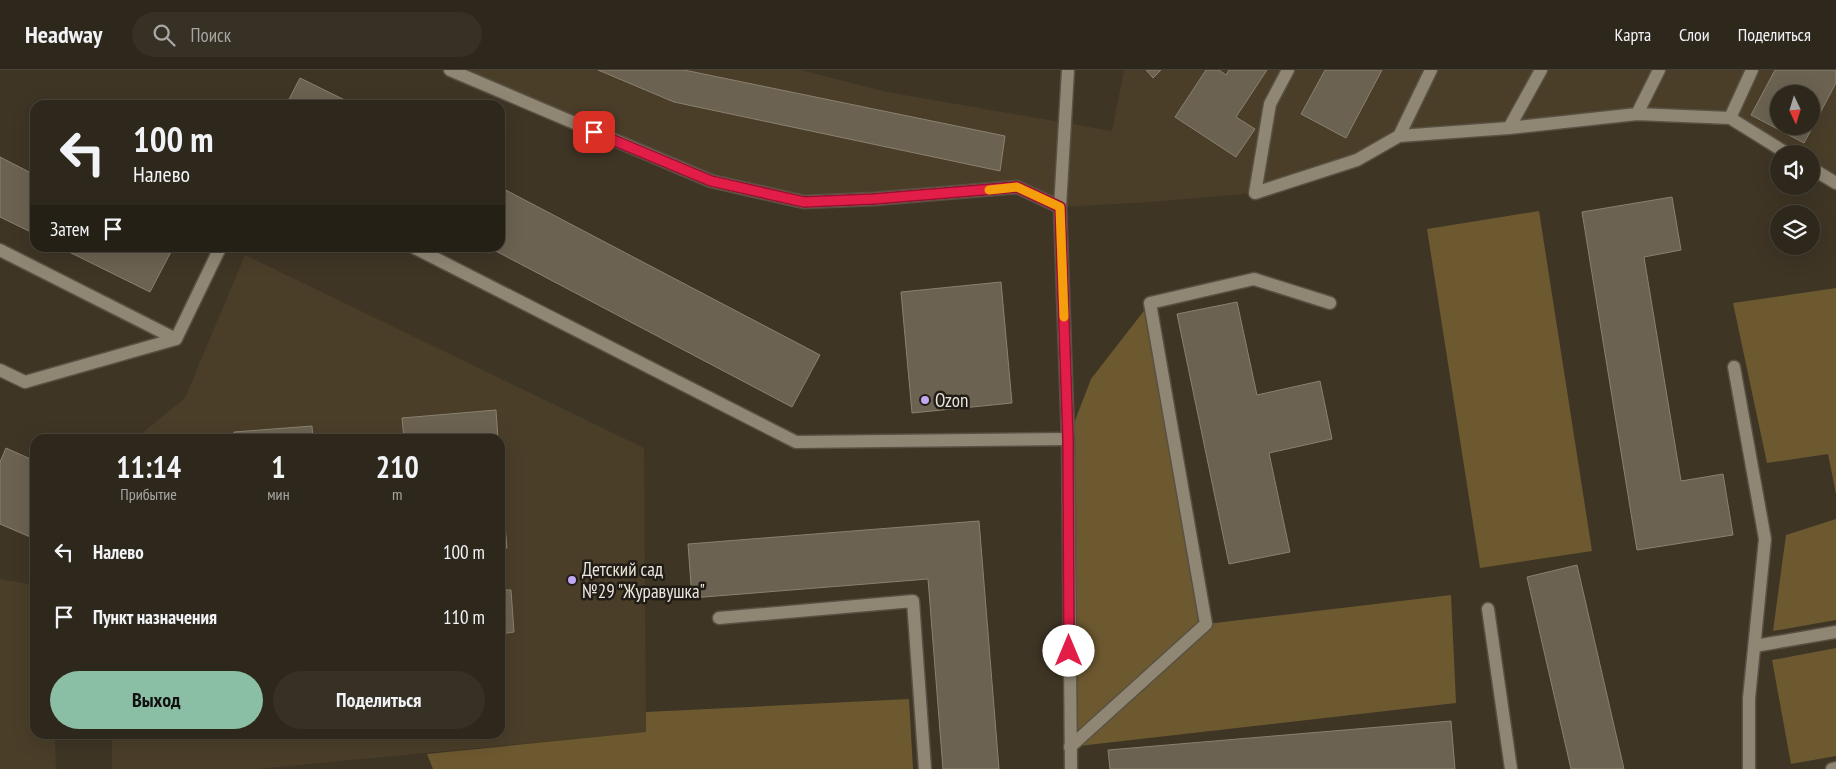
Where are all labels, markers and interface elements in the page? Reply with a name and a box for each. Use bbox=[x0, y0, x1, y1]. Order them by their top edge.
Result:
search box bbox=[132, 12, 482, 57]
text: Headway bbox=[25, 19, 102, 50]
icon: search bbox=[150, 21, 178, 49]
text: Поиск bbox=[190, 23, 231, 47]
text: Карта bbox=[1614, 23, 1651, 46]
text: Слои bbox=[1679, 23, 1710, 46]
text: Поделиться bbox=[1738, 23, 1811, 46]
north arrow bbox=[1770, 85, 1820, 135]
map controls bbox=[1770, 85, 1820, 255]
pin bbox=[573, 111, 615, 153]
text: 100 m bbox=[133, 116, 214, 162]
icon: arrive bbox=[580, 118, 608, 146]
icon: left bbox=[50, 120, 115, 185]
button: sound bbox=[1770, 145, 1820, 195]
text: Налево bbox=[133, 160, 190, 188]
button: layers bbox=[1770, 205, 1820, 255]
icon: arrive bbox=[99, 215, 127, 243]
text: Затем bbox=[50, 217, 89, 241]
place label: Ozon bbox=[935, 388, 968, 412]
marker: Ozon bbox=[919, 394, 931, 406]
text: 11:14 bbox=[116, 447, 181, 486]
text: 1 bbox=[271, 447, 286, 486]
text: 210 bbox=[376, 447, 419, 486]
text: Прибытие bbox=[120, 484, 177, 504]
text: мин bbox=[267, 484, 290, 504]
text: m bbox=[392, 484, 403, 504]
icon: left bbox=[50, 538, 78, 566]
text: Налево bbox=[93, 540, 144, 564]
text: 100 m bbox=[443, 540, 485, 564]
place label: Детский сад №29 "Журавушка" bbox=[582, 557, 705, 603]
marker: Детский сад №29 "Журавушка" bbox=[566, 574, 578, 586]
icon: arrive bbox=[50, 603, 78, 631]
text: Пункт назначения bbox=[93, 605, 217, 629]
text: 110 m bbox=[443, 605, 485, 629]
position arrow bbox=[1042, 624, 1094, 676]
button: Выход bbox=[50, 671, 263, 729]
button: Поделиться bbox=[273, 671, 485, 729]

